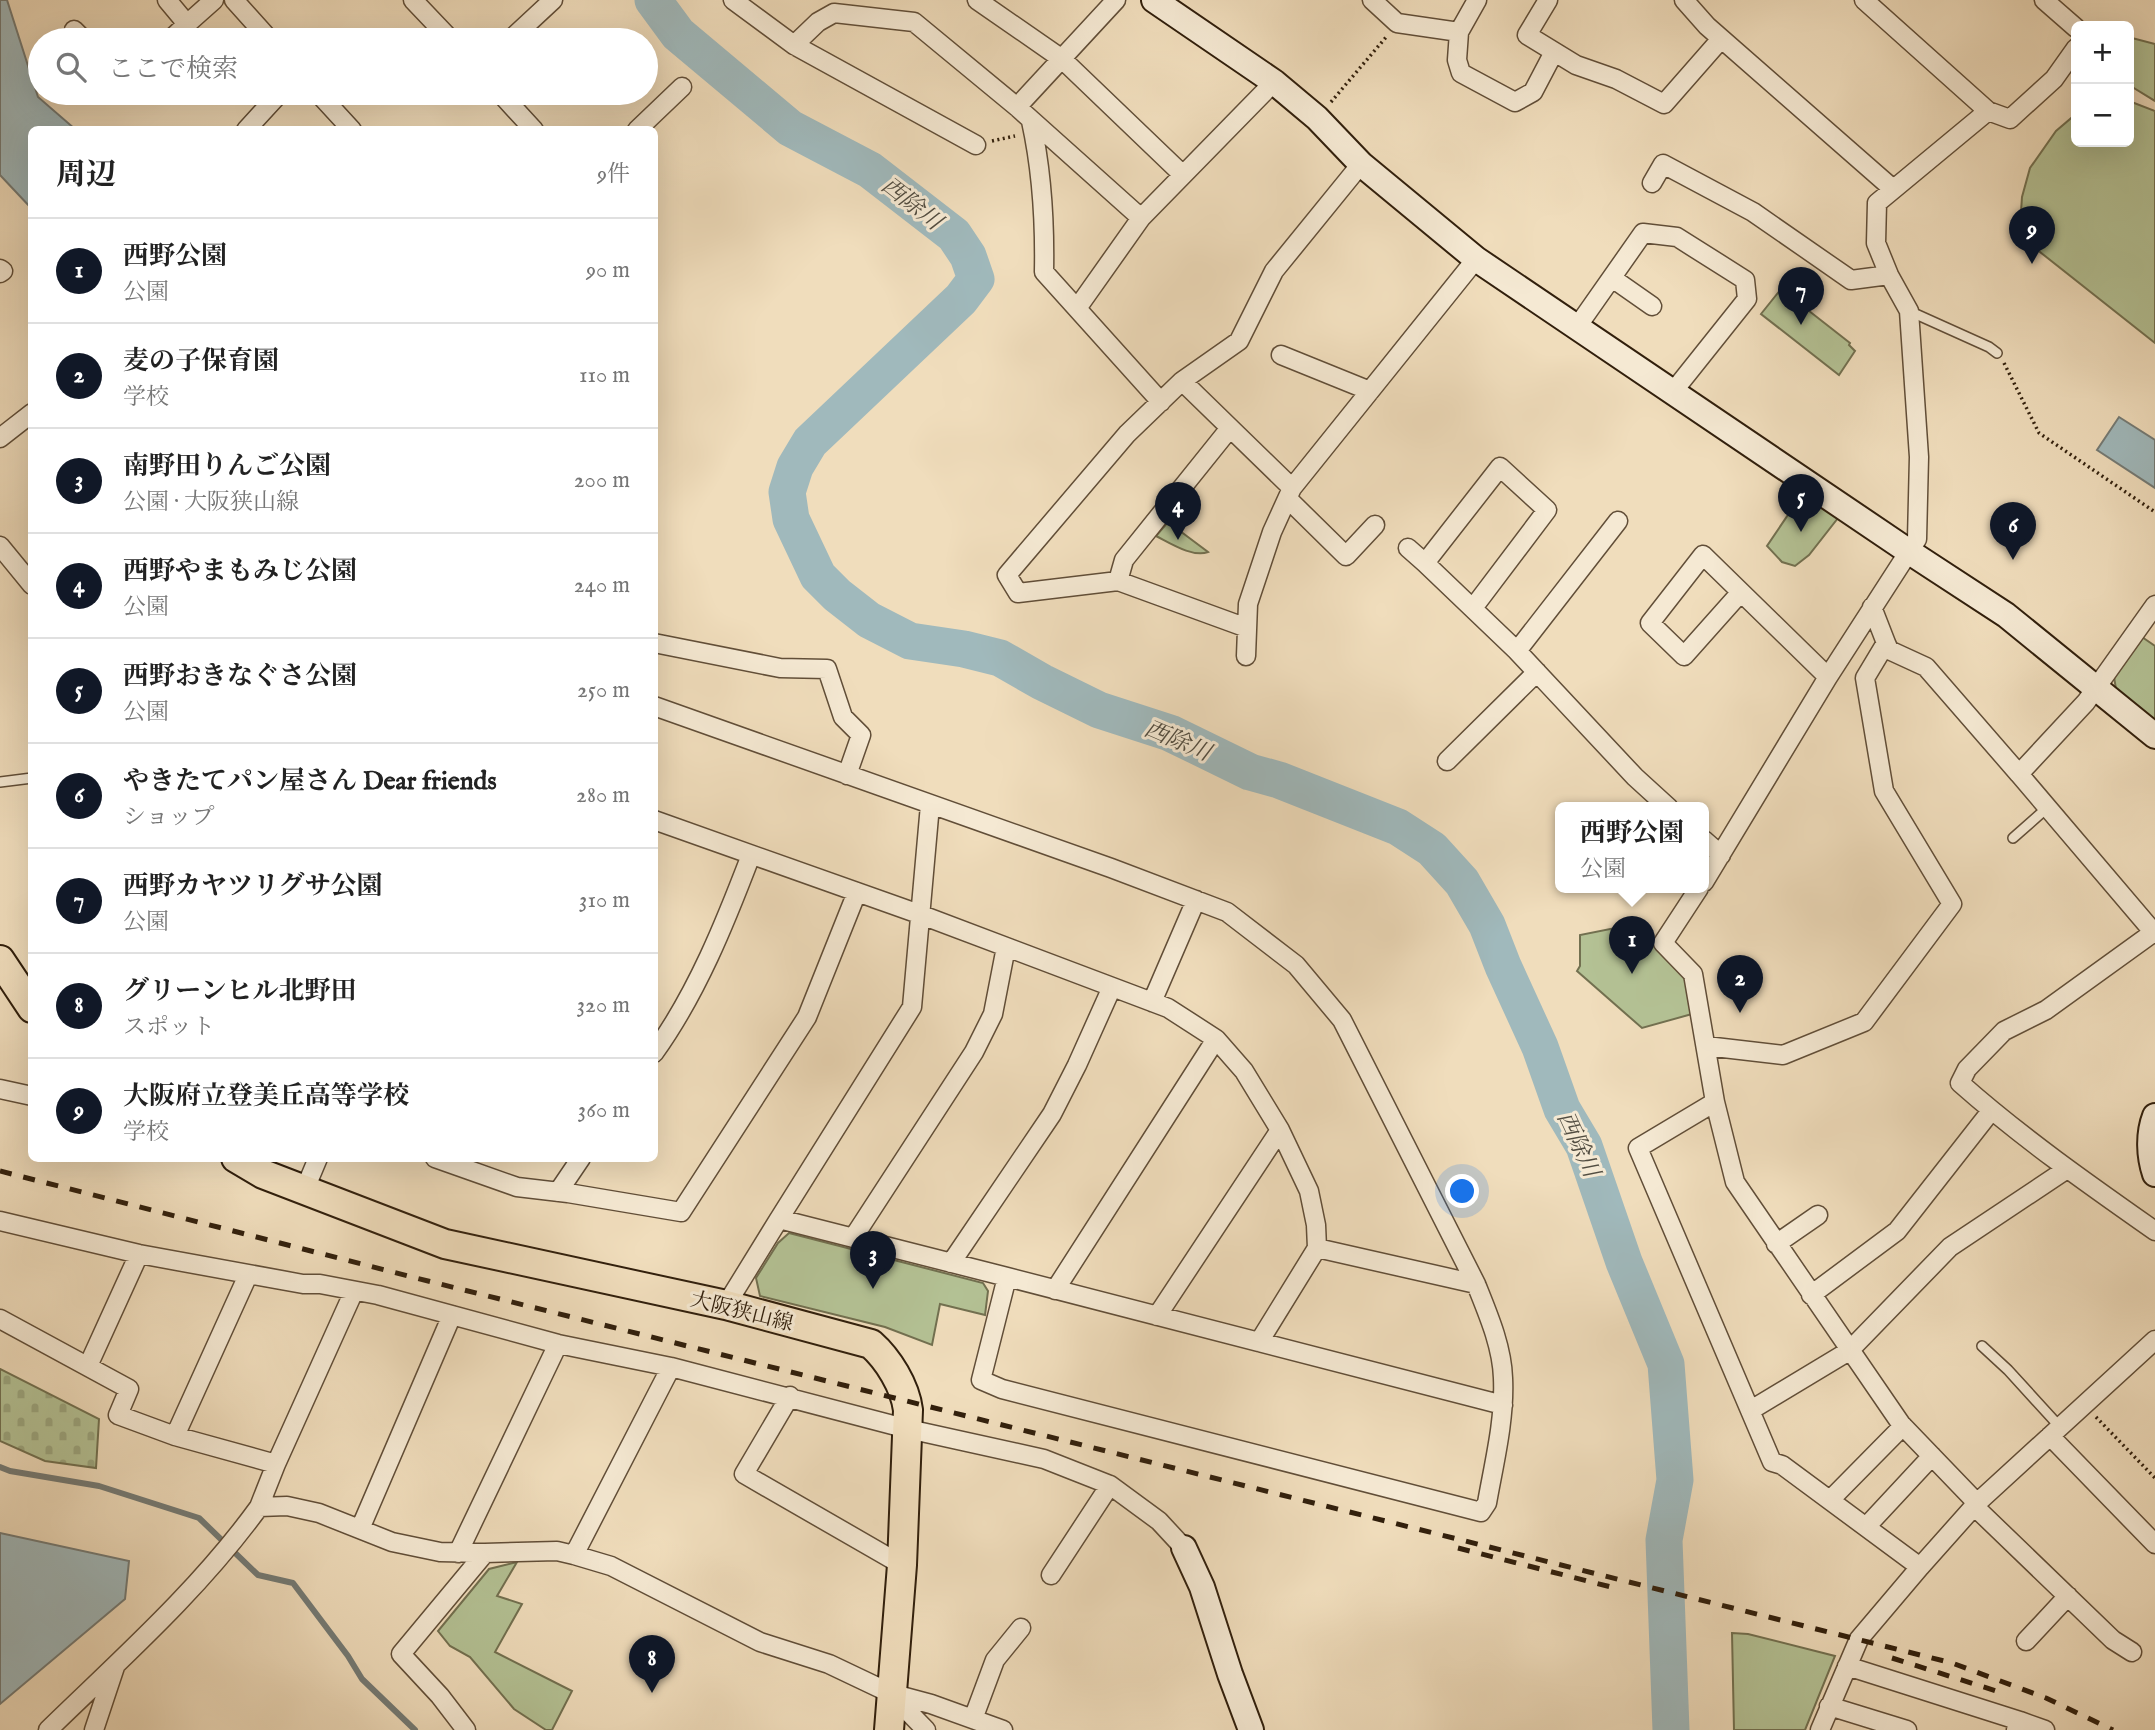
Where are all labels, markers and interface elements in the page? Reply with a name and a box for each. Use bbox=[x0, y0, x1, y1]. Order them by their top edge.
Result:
map controls bbox=[2071, 21, 2134, 147]
button: + bbox=[2071, 21, 2134, 84]
search box bbox=[28, 28, 658, 105]
icon: search bbox=[52, 48, 90, 86]
text: ここで検索 bbox=[108, 53, 238, 86]
button: − bbox=[2071, 84, 2134, 147]
text: 周辺 bbox=[56, 157, 116, 195]
text: 9件 bbox=[597, 160, 630, 189]
water label: 西除川 bbox=[875, 172, 950, 239]
pin: 9 bbox=[2009, 206, 2055, 264]
text: 西野公園 bbox=[123, 240, 227, 273]
text: 1 bbox=[75, 256, 83, 285]
text: 90 m bbox=[586, 256, 630, 285]
pin: 7 bbox=[1778, 267, 1824, 325]
text: 公園 bbox=[123, 278, 169, 307]
text: 麦の子保育園 bbox=[123, 345, 279, 378]
text: 2 bbox=[74, 361, 84, 390]
text: 110 m bbox=[579, 361, 630, 390]
text: 学校 bbox=[123, 383, 169, 412]
text: 南野田りんご公園 bbox=[123, 450, 331, 483]
text: 3 bbox=[75, 466, 83, 495]
text: 200 m bbox=[574, 466, 630, 495]
pin: 5 bbox=[1778, 474, 1824, 532]
pin: 4 bbox=[1155, 482, 1201, 540]
text: 公園 · 大阪狭山線 bbox=[123, 488, 299, 517]
pin: 6 bbox=[1990, 502, 2036, 560]
text: 西野やまもみじ公園 bbox=[123, 555, 357, 588]
text: 4 bbox=[73, 571, 85, 600]
text: 240 m bbox=[574, 571, 630, 600]
text: 公園 bbox=[123, 593, 169, 622]
text: 西野おきなぐさ公園 bbox=[123, 660, 357, 693]
text: 5 bbox=[75, 676, 83, 705]
text: 250 m bbox=[577, 676, 630, 705]
text: 公園 bbox=[123, 698, 169, 727]
water label: 西除川 bbox=[1140, 715, 1218, 769]
text: やきたてパン屋さん Dear friends bbox=[123, 765, 497, 798]
text: 6 bbox=[74, 781, 84, 810]
text: 280 m bbox=[576, 781, 630, 810]
popup bbox=[1555, 802, 1709, 893]
text: ショップ bbox=[123, 803, 215, 832]
text: 西野公園 bbox=[1580, 817, 1684, 850]
text: 公園 bbox=[1580, 855, 1626, 884]
text: 西野カヤツリグサ公園 bbox=[123, 870, 382, 903]
text: 7 bbox=[74, 886, 84, 915]
text: 310 m bbox=[579, 886, 630, 915]
text: 公園 bbox=[123, 908, 169, 937]
pin: 1 bbox=[1609, 916, 1655, 974]
pin: 2 bbox=[1717, 955, 1763, 1013]
text: グリーンヒル北野田 bbox=[123, 975, 356, 1008]
text: 8 bbox=[74, 991, 84, 1020]
text: 320 m bbox=[577, 991, 630, 1020]
text: スポット bbox=[123, 1013, 215, 1042]
text: 大阪府立登美丘高等学校 bbox=[123, 1080, 409, 1113]
text: 9 bbox=[74, 1096, 84, 1125]
text: 360 m bbox=[578, 1096, 630, 1125]
water label: 西除川 bbox=[1550, 1107, 1607, 1185]
text: 学校 bbox=[123, 1118, 169, 1147]
your location bbox=[1445, 1174, 1479, 1208]
pin: 3 bbox=[850, 1231, 896, 1289]
street label: 大阪狭山線 bbox=[687, 1287, 796, 1338]
pin: 8 bbox=[629, 1635, 675, 1693]

